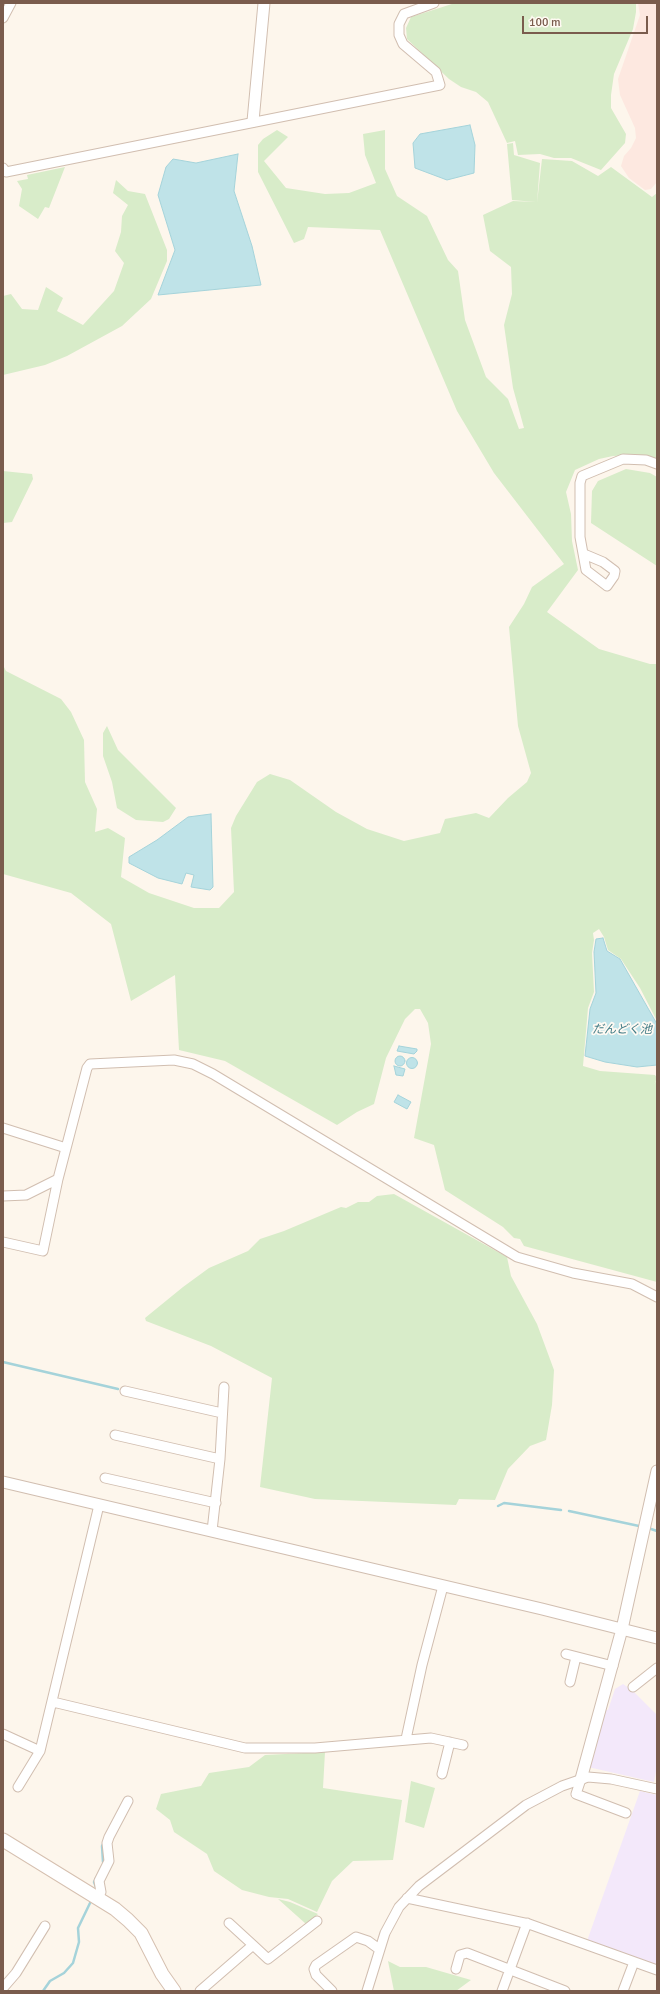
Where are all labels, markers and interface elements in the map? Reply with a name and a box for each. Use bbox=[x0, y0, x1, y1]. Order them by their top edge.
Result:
scale bar bbox=[524, 8, 650, 34]
text: 100 m bbox=[529, 15, 561, 30]
water label: だんどく池 bbox=[592, 1023, 652, 1037]

